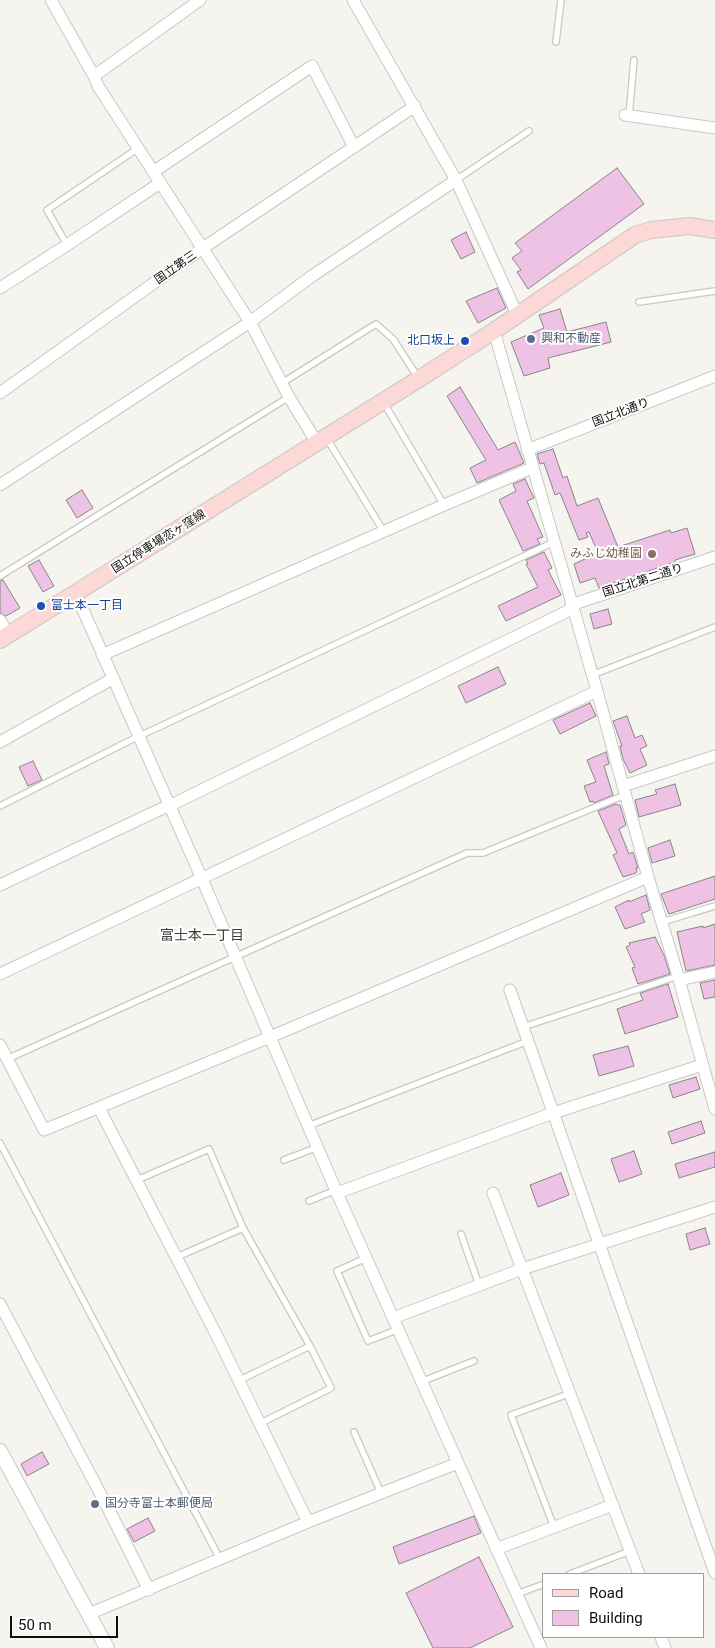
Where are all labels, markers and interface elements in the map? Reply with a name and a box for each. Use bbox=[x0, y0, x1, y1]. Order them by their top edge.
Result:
street label: 国立第三 bbox=[152, 248, 200, 288]
place label: 興和不動産 bbox=[541, 332, 601, 346]
marker: 興和不動産 bbox=[525, 333, 537, 345]
place label: 北口坂上 bbox=[407, 334, 455, 348]
marker: 北口坂上 bbox=[459, 335, 471, 347]
street label: 国立北通り bbox=[590, 396, 652, 430]
street label: 国立停車場恋ヶ窪線 bbox=[109, 507, 209, 577]
place label: みふじ幼稚園 bbox=[570, 547, 642, 561]
marker: みふじ幼稚園 bbox=[646, 548, 658, 560]
street label: 国立北第二通り bbox=[601, 561, 685, 601]
place label: 富士本一丁目 bbox=[51, 599, 123, 613]
marker: 富士本一丁目 bbox=[35, 600, 47, 612]
district label: 富士本一丁目 bbox=[160, 928, 244, 944]
place label: 国分寺富士本郵便局 bbox=[105, 1497, 213, 1511]
marker: 国分寺富士本郵便局 bbox=[89, 1498, 101, 1510]
legend bbox=[542, 1573, 705, 1638]
text: Road bbox=[589, 1584, 623, 1602]
scale bar bbox=[12, 1606, 120, 1638]
text: Building bbox=[589, 1609, 643, 1627]
text: 50 m bbox=[18, 1616, 52, 1634]

